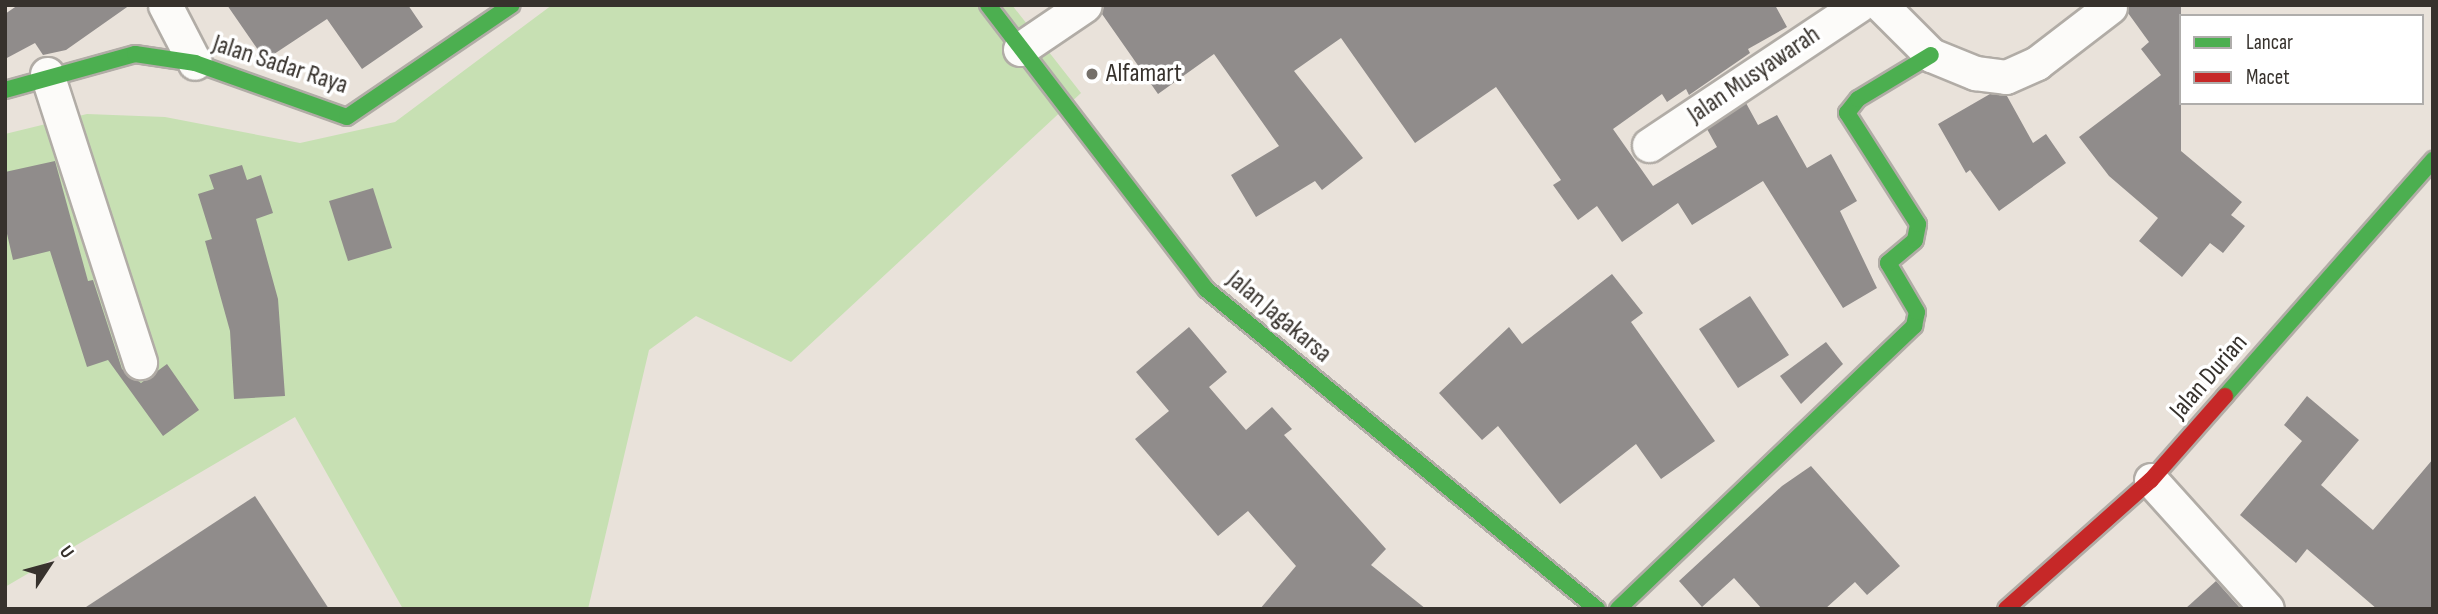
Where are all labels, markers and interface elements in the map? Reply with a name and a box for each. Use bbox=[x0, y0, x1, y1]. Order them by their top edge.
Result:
legend bbox=[2179, 14, 2424, 105]
street label: Jalan Musyawarah bbox=[1682, 19, 1826, 131]
street label: Jalan Sadar Raya bbox=[209, 29, 351, 101]
text: Lancar bbox=[2246, 30, 2293, 55]
place label: Alfamart bbox=[1106, 58, 1182, 90]
text: Macet bbox=[2246, 65, 2290, 90]
marker: Alfamart bbox=[1084, 66, 1100, 82]
street label: Jalan Jagakarsa bbox=[1220, 264, 1338, 370]
street label: Jalan Durian bbox=[2164, 328, 2254, 426]
north arrow bbox=[14, 530, 84, 600]
text: U bbox=[54, 542, 79, 563]

